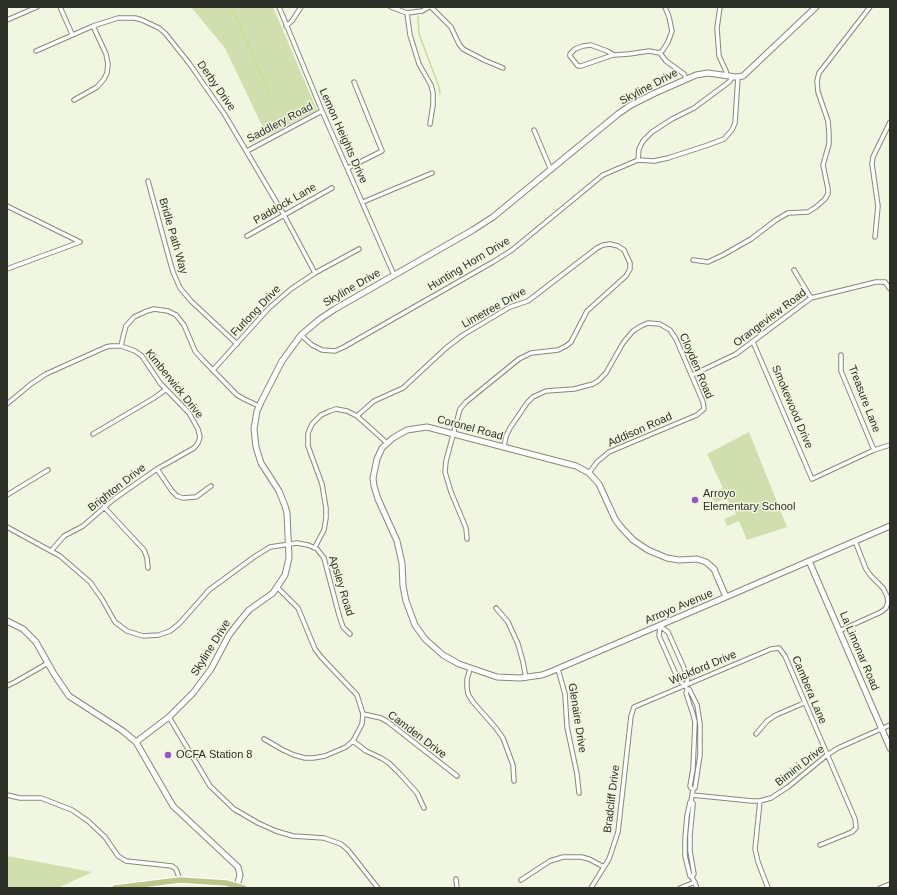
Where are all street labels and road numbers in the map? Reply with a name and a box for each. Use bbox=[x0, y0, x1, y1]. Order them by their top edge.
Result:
street label: Derby Drive bbox=[194, 58, 238, 114]
street label: Skyline Drive bbox=[618, 66, 680, 108]
street label: Lemon Heights Drive bbox=[316, 86, 370, 186]
street label: Saddlery Road bbox=[245, 100, 315, 146]
street label: Paddock Lane bbox=[251, 181, 319, 227]
street label: Bridle Path Way bbox=[156, 196, 190, 276]
street label: Hunting Horn Drive bbox=[426, 234, 512, 294]
street label: Skyline Drive bbox=[321, 266, 383, 310]
street label: Furlong Drive bbox=[228, 283, 284, 339]
street label: Limetree Drive bbox=[460, 285, 528, 331]
street label: Orangeview Road bbox=[731, 286, 809, 350]
street label: Cloyden Road bbox=[676, 331, 716, 401]
street label: Kimberwick Drive bbox=[142, 347, 206, 421]
street label: Smokewood Drive bbox=[768, 363, 816, 451]
street label: Treasure Lane bbox=[845, 363, 883, 435]
street label: Addison Road bbox=[606, 410, 674, 450]
street label: Coronel Road bbox=[436, 413, 504, 443]
street label: Brighton Drive bbox=[85, 461, 149, 515]
street label: Apsley Road bbox=[326, 554, 356, 618]
street label: Arroyo Avenue bbox=[643, 587, 715, 627]
street label: La Limonar Road bbox=[836, 610, 882, 692]
street label: Skyline Drive bbox=[188, 617, 234, 679]
street label: Wickford Drive bbox=[668, 648, 738, 688]
street label: Cambera Lane bbox=[789, 654, 829, 726]
street label: Glenaire Drive bbox=[565, 682, 589, 754]
street label: Camden Drive bbox=[385, 709, 449, 761]
street label: Bimini Drive bbox=[773, 743, 827, 789]
street label: Bradcliff Drive bbox=[601, 764, 623, 834]

